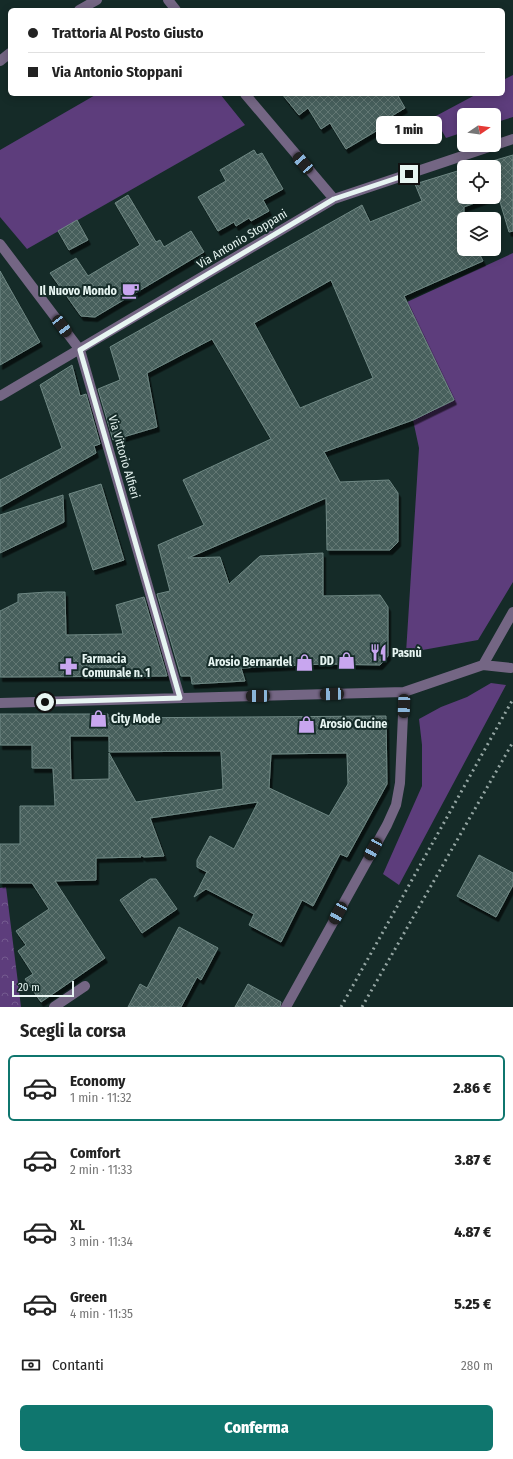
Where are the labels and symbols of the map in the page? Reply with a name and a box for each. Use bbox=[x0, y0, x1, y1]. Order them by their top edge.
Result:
north arrow bbox=[457, 108, 501, 152]
callout: 1 min bbox=[376, 116, 442, 144]
car bbox=[291, 150, 315, 176]
route end bbox=[400, 165, 418, 183]
street label: Via Antonio Stoppani bbox=[194, 206, 290, 272]
cafe icon: Il Nuovo Mondo bbox=[120, 281, 140, 301]
place label: Il Nuovo Mondo bbox=[40, 284, 118, 298]
car bbox=[50, 313, 74, 339]
street label: Via Vittorio Alfieri bbox=[105, 414, 143, 500]
restaurant icon: Pasnù bbox=[369, 643, 389, 663]
place label: Pasnù bbox=[392, 646, 422, 660]
shop icon: DD bbox=[337, 651, 357, 671]
place label: Farmacia Comunale n. 1 bbox=[82, 652, 150, 680]
shop icon: Arosio Bernardel bbox=[295, 652, 315, 672]
place label: DD bbox=[320, 654, 334, 668]
place label: Arosio Bernardel bbox=[207, 655, 293, 669]
pharmacy icon: Farmacia Comunale n. 1 bbox=[59, 656, 79, 676]
car bbox=[320, 688, 344, 700]
car bbox=[246, 690, 270, 702]
route start bbox=[36, 693, 54, 711]
car bbox=[398, 694, 410, 718]
shop icon: City Mode bbox=[88, 709, 108, 729]
place label: City Mode bbox=[111, 712, 160, 726]
shop icon: Arosio Cucine bbox=[297, 714, 317, 734]
place label: Arosio Cucine bbox=[319, 717, 387, 731]
car bbox=[362, 836, 384, 862]
car bbox=[327, 900, 349, 926]
scale bar bbox=[12, 979, 74, 998]

